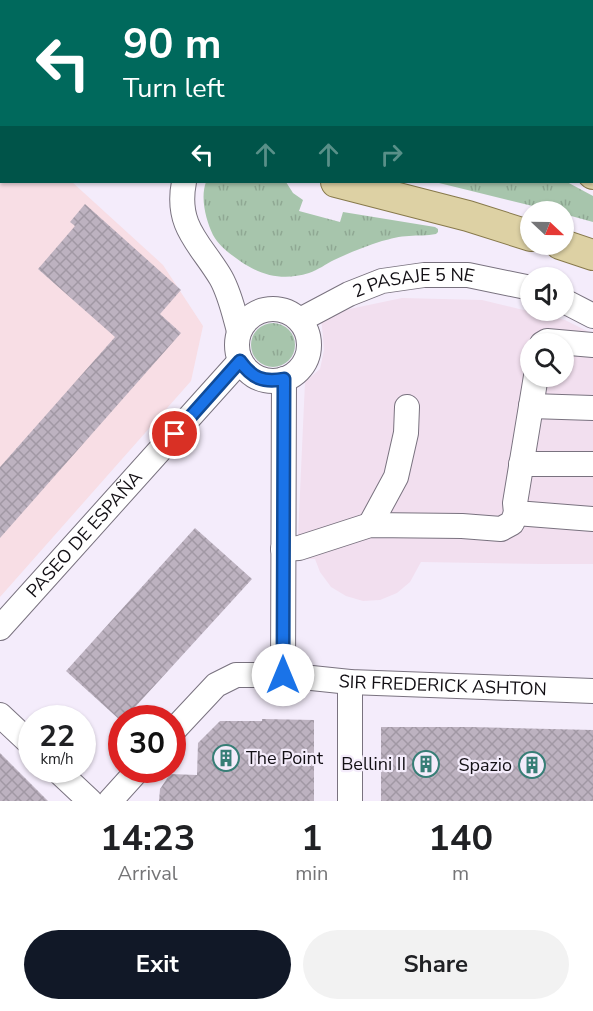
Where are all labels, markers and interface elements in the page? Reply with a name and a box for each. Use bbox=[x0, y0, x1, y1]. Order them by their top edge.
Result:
text: 90 m bbox=[123, 16, 222, 73]
icon: left bbox=[24, 24, 102, 102]
text: Turn left bbox=[123, 70, 224, 107]
icon: left bbox=[186, 138, 219, 171]
icon: ahead bbox=[249, 138, 282, 171]
icon: ahead bbox=[312, 138, 345, 171]
icon: right bbox=[375, 138, 408, 171]
north arrow bbox=[520, 201, 574, 255]
map controls bbox=[520, 201, 574, 387]
street label: 2 PASAJE 5 NE bbox=[349, 262, 477, 303]
button: sound bbox=[520, 267, 574, 321]
button: search bbox=[520, 333, 574, 387]
pin bbox=[149, 408, 200, 459]
icon: arrive bbox=[158, 417, 191, 450]
street label: PASEO DE ESPAÑA bbox=[21, 466, 148, 603]
position arrow bbox=[251, 643, 315, 707]
street label: SIR FREDERICK ASHTON bbox=[338, 669, 547, 701]
speed limit sign: 30 bbox=[108, 705, 186, 783]
text: 22 bbox=[39, 716, 75, 757]
building icon: The Point bbox=[211, 743, 241, 773]
place label: The Point bbox=[246, 746, 324, 770]
text: km/h bbox=[40, 749, 74, 769]
building icon: Bellini II bbox=[411, 749, 441, 779]
building icon: Spazio bbox=[517, 750, 547, 780]
place label: Bellini II bbox=[341, 752, 406, 776]
place label: Spazio bbox=[458, 753, 512, 777]
text: 14:23 bbox=[100, 814, 195, 863]
text: 1 bbox=[301, 814, 323, 863]
text: 140 bbox=[428, 814, 493, 863]
text: Arrival bbox=[118, 860, 178, 887]
text: min bbox=[295, 860, 328, 887]
text: m bbox=[452, 860, 469, 887]
button: Exit bbox=[24, 930, 291, 999]
button: Share bbox=[303, 930, 569, 999]

